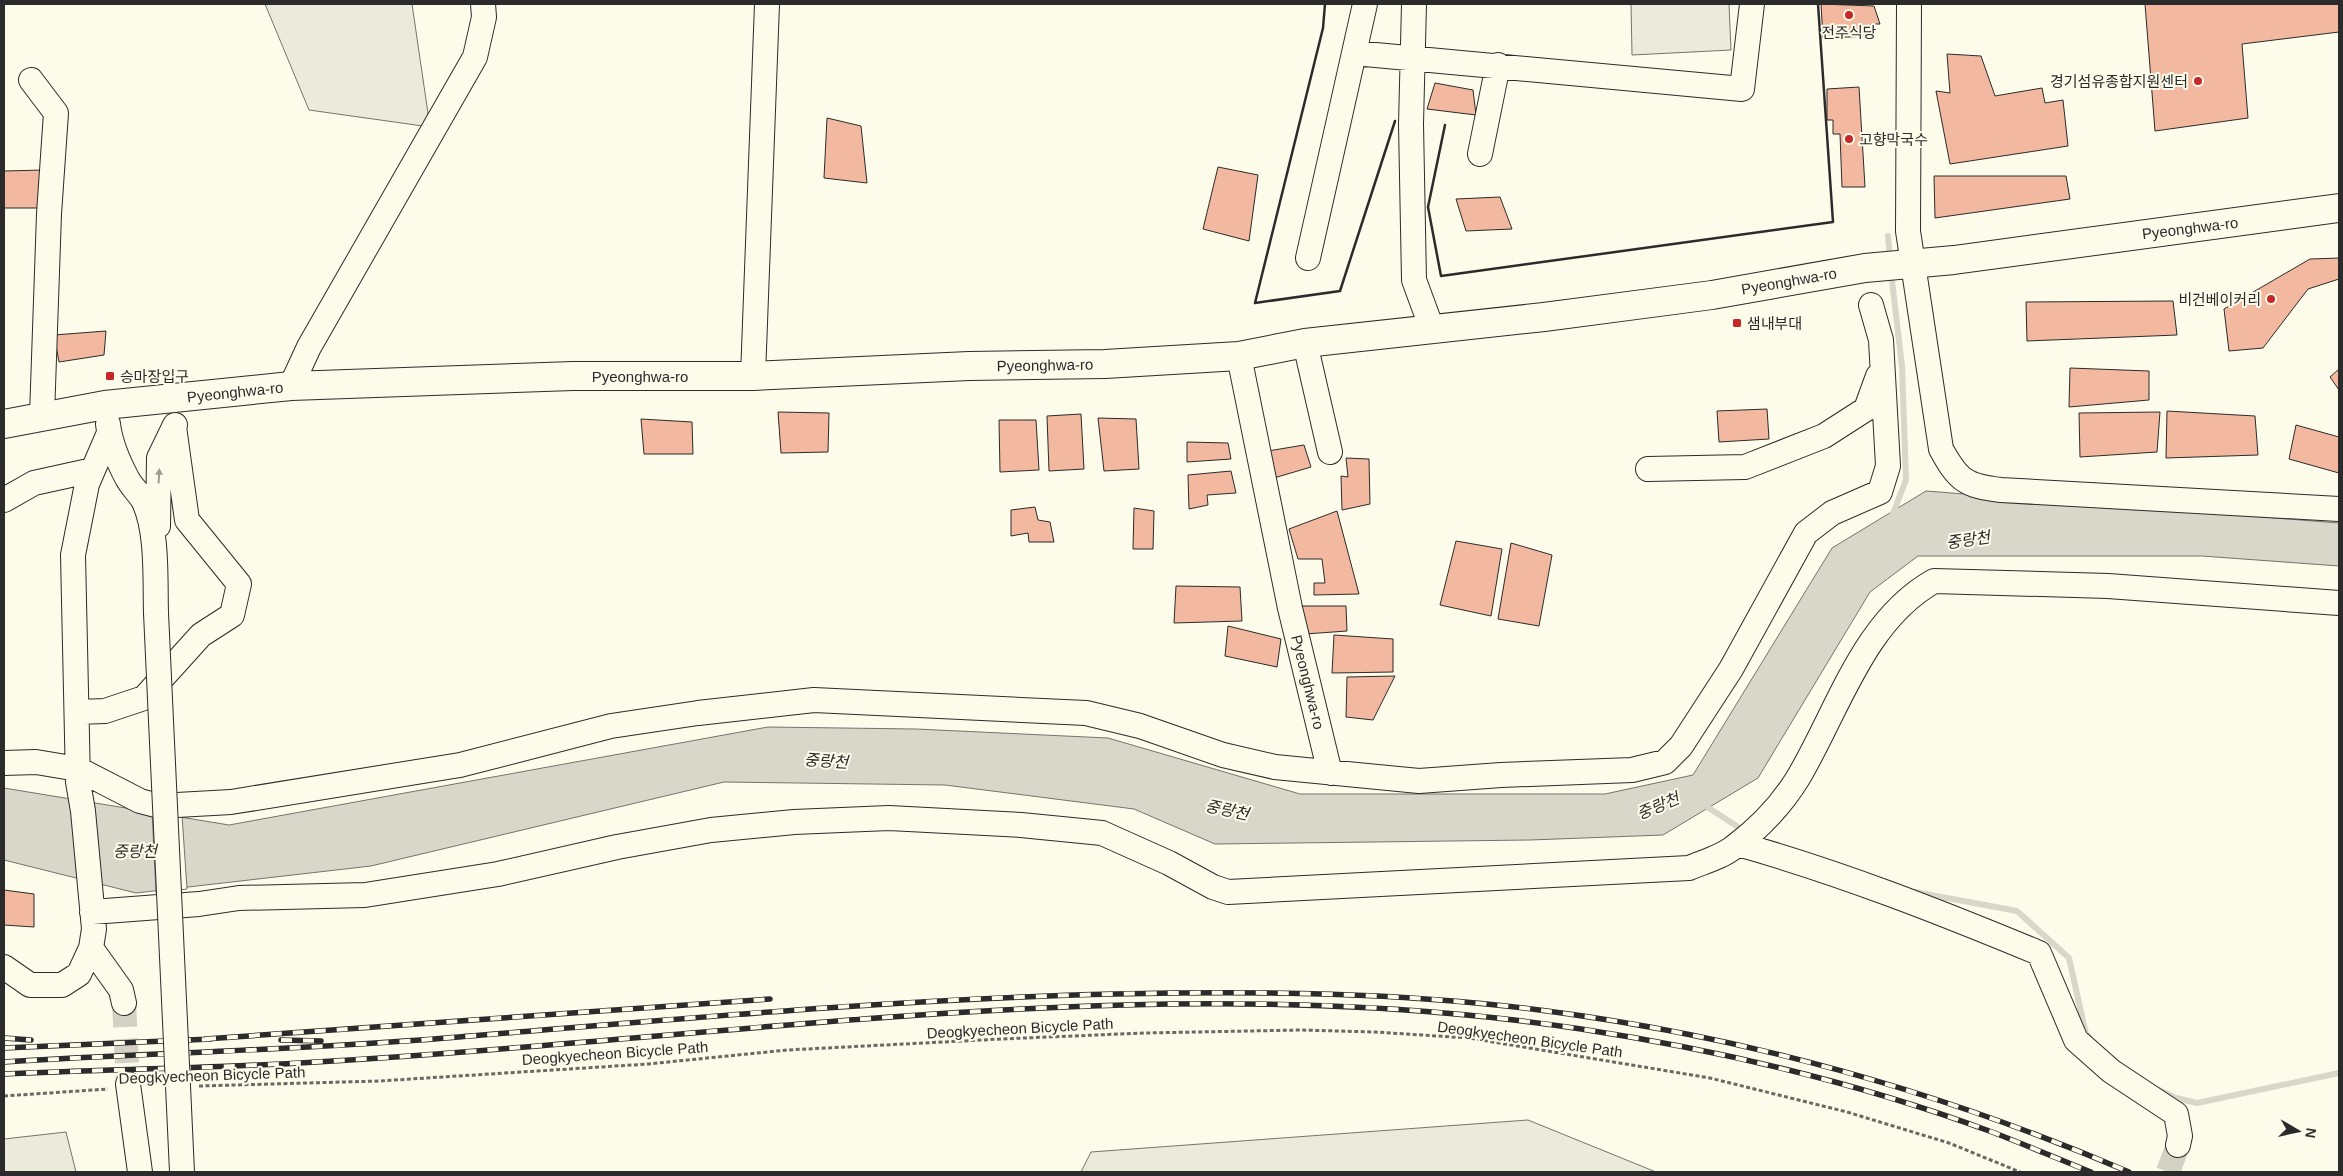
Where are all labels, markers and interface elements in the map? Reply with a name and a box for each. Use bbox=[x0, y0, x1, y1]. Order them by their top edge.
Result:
marker: 전주식당 bbox=[1843, 9, 1855, 21]
place label: 전주식당 bbox=[1821, 24, 1877, 41]
place label: 경기섬유종합지원센터 bbox=[2050, 73, 2188, 90]
marker: 경기섬유종합지원센터 bbox=[2192, 75, 2204, 87]
place label: 고향막국수 bbox=[1859, 131, 1928, 148]
marker: 고향막국수 bbox=[1843, 133, 1855, 145]
street label: Pyeonghwa-ro bbox=[2141, 214, 2239, 242]
street label: Pyeonghwa-ro bbox=[1740, 264, 1838, 298]
place label: 비건베이커리 bbox=[2178, 291, 2261, 308]
marker: 비건베이커리 bbox=[2265, 293, 2277, 305]
place label: 샘내부대 bbox=[1747, 315, 1802, 332]
marker: 샘내부대 bbox=[1731, 317, 1743, 329]
street label: Pyeonghwa-ro bbox=[996, 356, 1094, 374]
place label: 승마장입구 bbox=[120, 368, 189, 385]
street label: Pyeonghwa-ro bbox=[592, 368, 688, 385]
marker: 승마장입구 bbox=[104, 370, 116, 382]
street label: Pyeonghwa-ro bbox=[186, 378, 284, 406]
one-way arrow bbox=[155, 468, 163, 484]
water label: 중랑천 bbox=[1945, 528, 1993, 551]
street label: Pyeonghwa-ro bbox=[1288, 633, 1328, 731]
water label: 중랑천 bbox=[803, 751, 851, 771]
water label: 중랑천 bbox=[1634, 789, 1684, 822]
water label: 중랑천 bbox=[1204, 797, 1253, 823]
water label: 중랑천 bbox=[113, 843, 159, 860]
street label: Deogkyecheon Bicycle Path bbox=[926, 1015, 1114, 1041]
street label: Deogkyecheon Bicycle Path bbox=[1436, 1018, 1624, 1060]
street label: Deogkyecheon Bicycle Path bbox=[521, 1038, 709, 1068]
street label: Deogkyecheon Bicycle Path bbox=[118, 1063, 306, 1087]
north arrow bbox=[2273, 1106, 2323, 1156]
text: N bbox=[2302, 1127, 2320, 1139]

